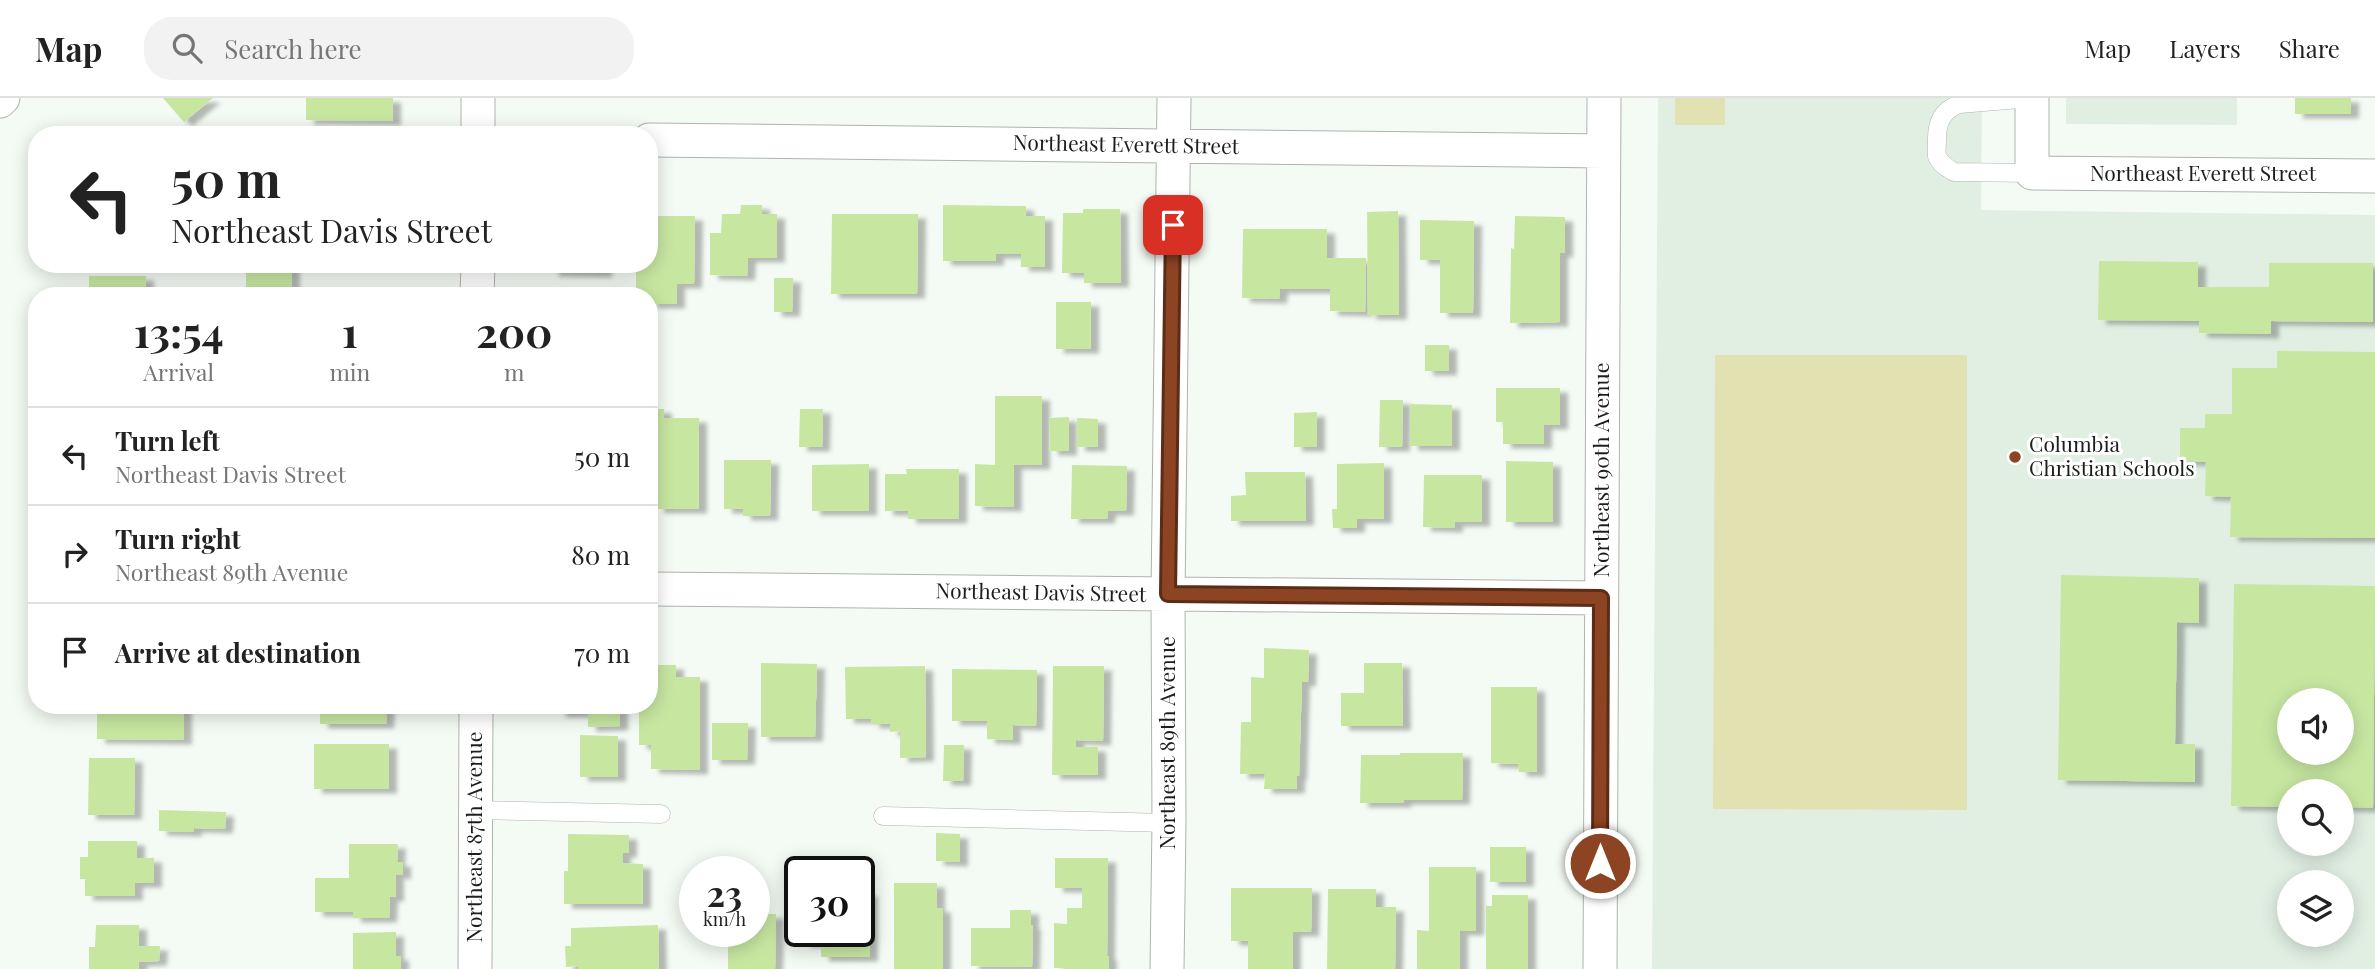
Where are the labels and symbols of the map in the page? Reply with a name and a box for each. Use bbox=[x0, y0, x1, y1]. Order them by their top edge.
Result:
street label: Northeast Everett Street bbox=[1013, 127, 1240, 159]
street label: Northeast Everett Street bbox=[2090, 158, 2317, 186]
pin bbox=[1143, 195, 1203, 255]
street label: Northeast 90th Avenue bbox=[1586, 363, 1614, 577]
place label: Columbia Christian Schools bbox=[2029, 429, 2195, 481]
marker: Columbia Christian Schools bbox=[2007, 449, 2023, 465]
street label: Northeast Davis Street bbox=[935, 575, 1147, 607]
street label: Northeast 89th Avenue bbox=[1152, 636, 1180, 850]
street label: Northeast 87th Avenue bbox=[459, 732, 487, 942]
position arrow bbox=[1563, 826, 1637, 900]
speed limit sign: 30 bbox=[784, 856, 875, 947]

